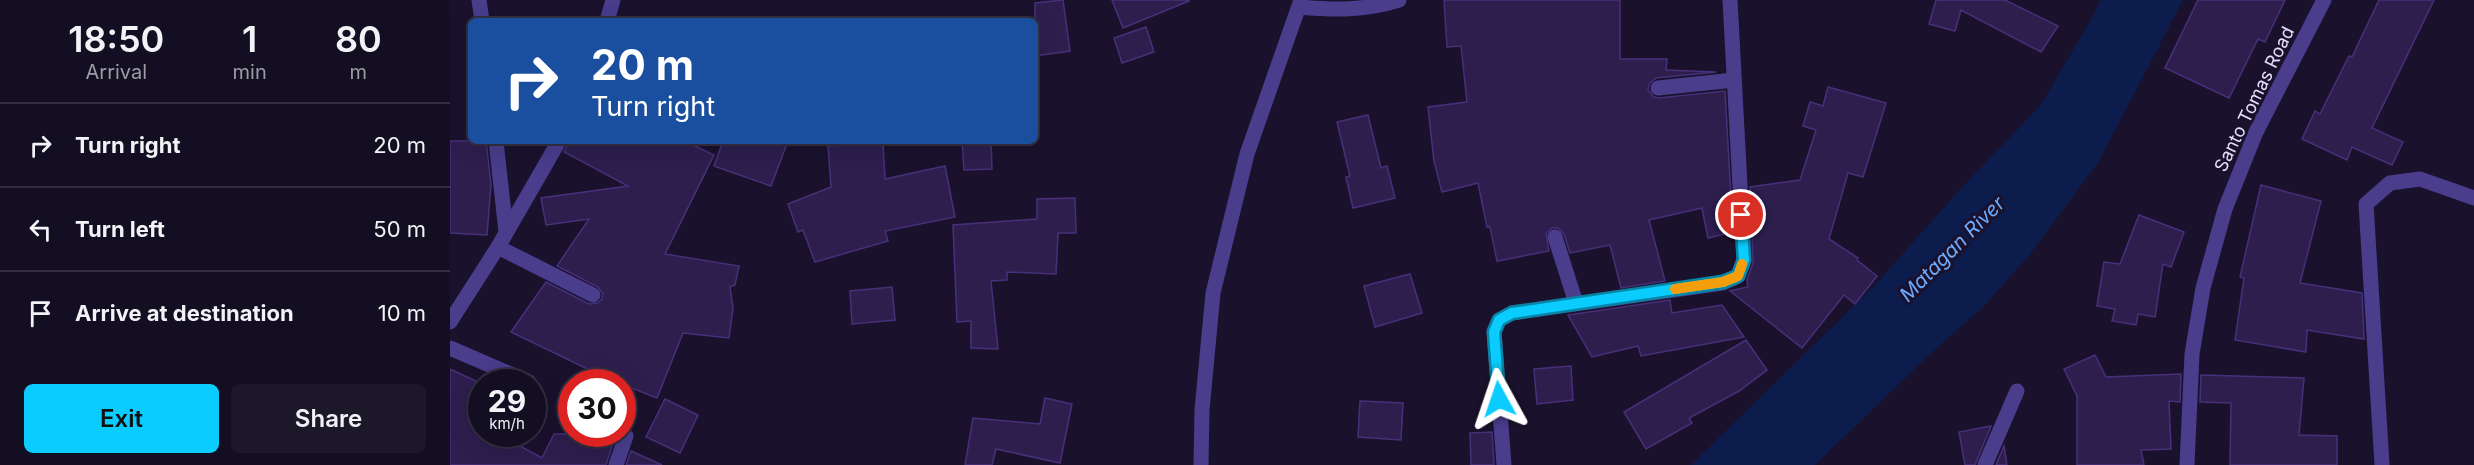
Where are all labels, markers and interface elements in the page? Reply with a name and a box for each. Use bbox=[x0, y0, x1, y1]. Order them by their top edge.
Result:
text: 18:50 bbox=[68, 17, 164, 61]
text: 1 bbox=[242, 17, 257, 61]
text: 80 bbox=[335, 17, 382, 61]
street label: Santo Tomas Road bbox=[2210, 23, 2298, 175]
text: 20 m bbox=[591, 39, 694, 90]
icon: right bbox=[492, 42, 570, 120]
text: Arrival bbox=[86, 60, 147, 84]
text: min bbox=[233, 60, 267, 84]
text: m bbox=[350, 60, 367, 84]
text: Turn right bbox=[591, 90, 715, 123]
icon: right bbox=[24, 129, 57, 162]
text: Turn right bbox=[75, 132, 181, 158]
text: 20 m bbox=[373, 132, 426, 158]
pin bbox=[1715, 189, 1766, 240]
water label: Matagan River bbox=[1895, 191, 2010, 306]
icon: arrive bbox=[1724, 198, 1757, 231]
icon: left bbox=[24, 213, 57, 246]
text: Turn left bbox=[75, 216, 165, 242]
text: 50 m bbox=[373, 216, 426, 242]
icon: arrive bbox=[24, 297, 57, 330]
text: Arrive at destination bbox=[75, 300, 294, 326]
text: 10 m bbox=[378, 300, 426, 326]
position arrow bbox=[1467, 367, 1531, 431]
speed limit sign: 30 bbox=[558, 369, 636, 447]
text: 29 bbox=[488, 383, 526, 419]
button: Exit bbox=[24, 384, 219, 453]
button: Share bbox=[231, 384, 426, 453]
text: km/h bbox=[489, 414, 525, 433]

